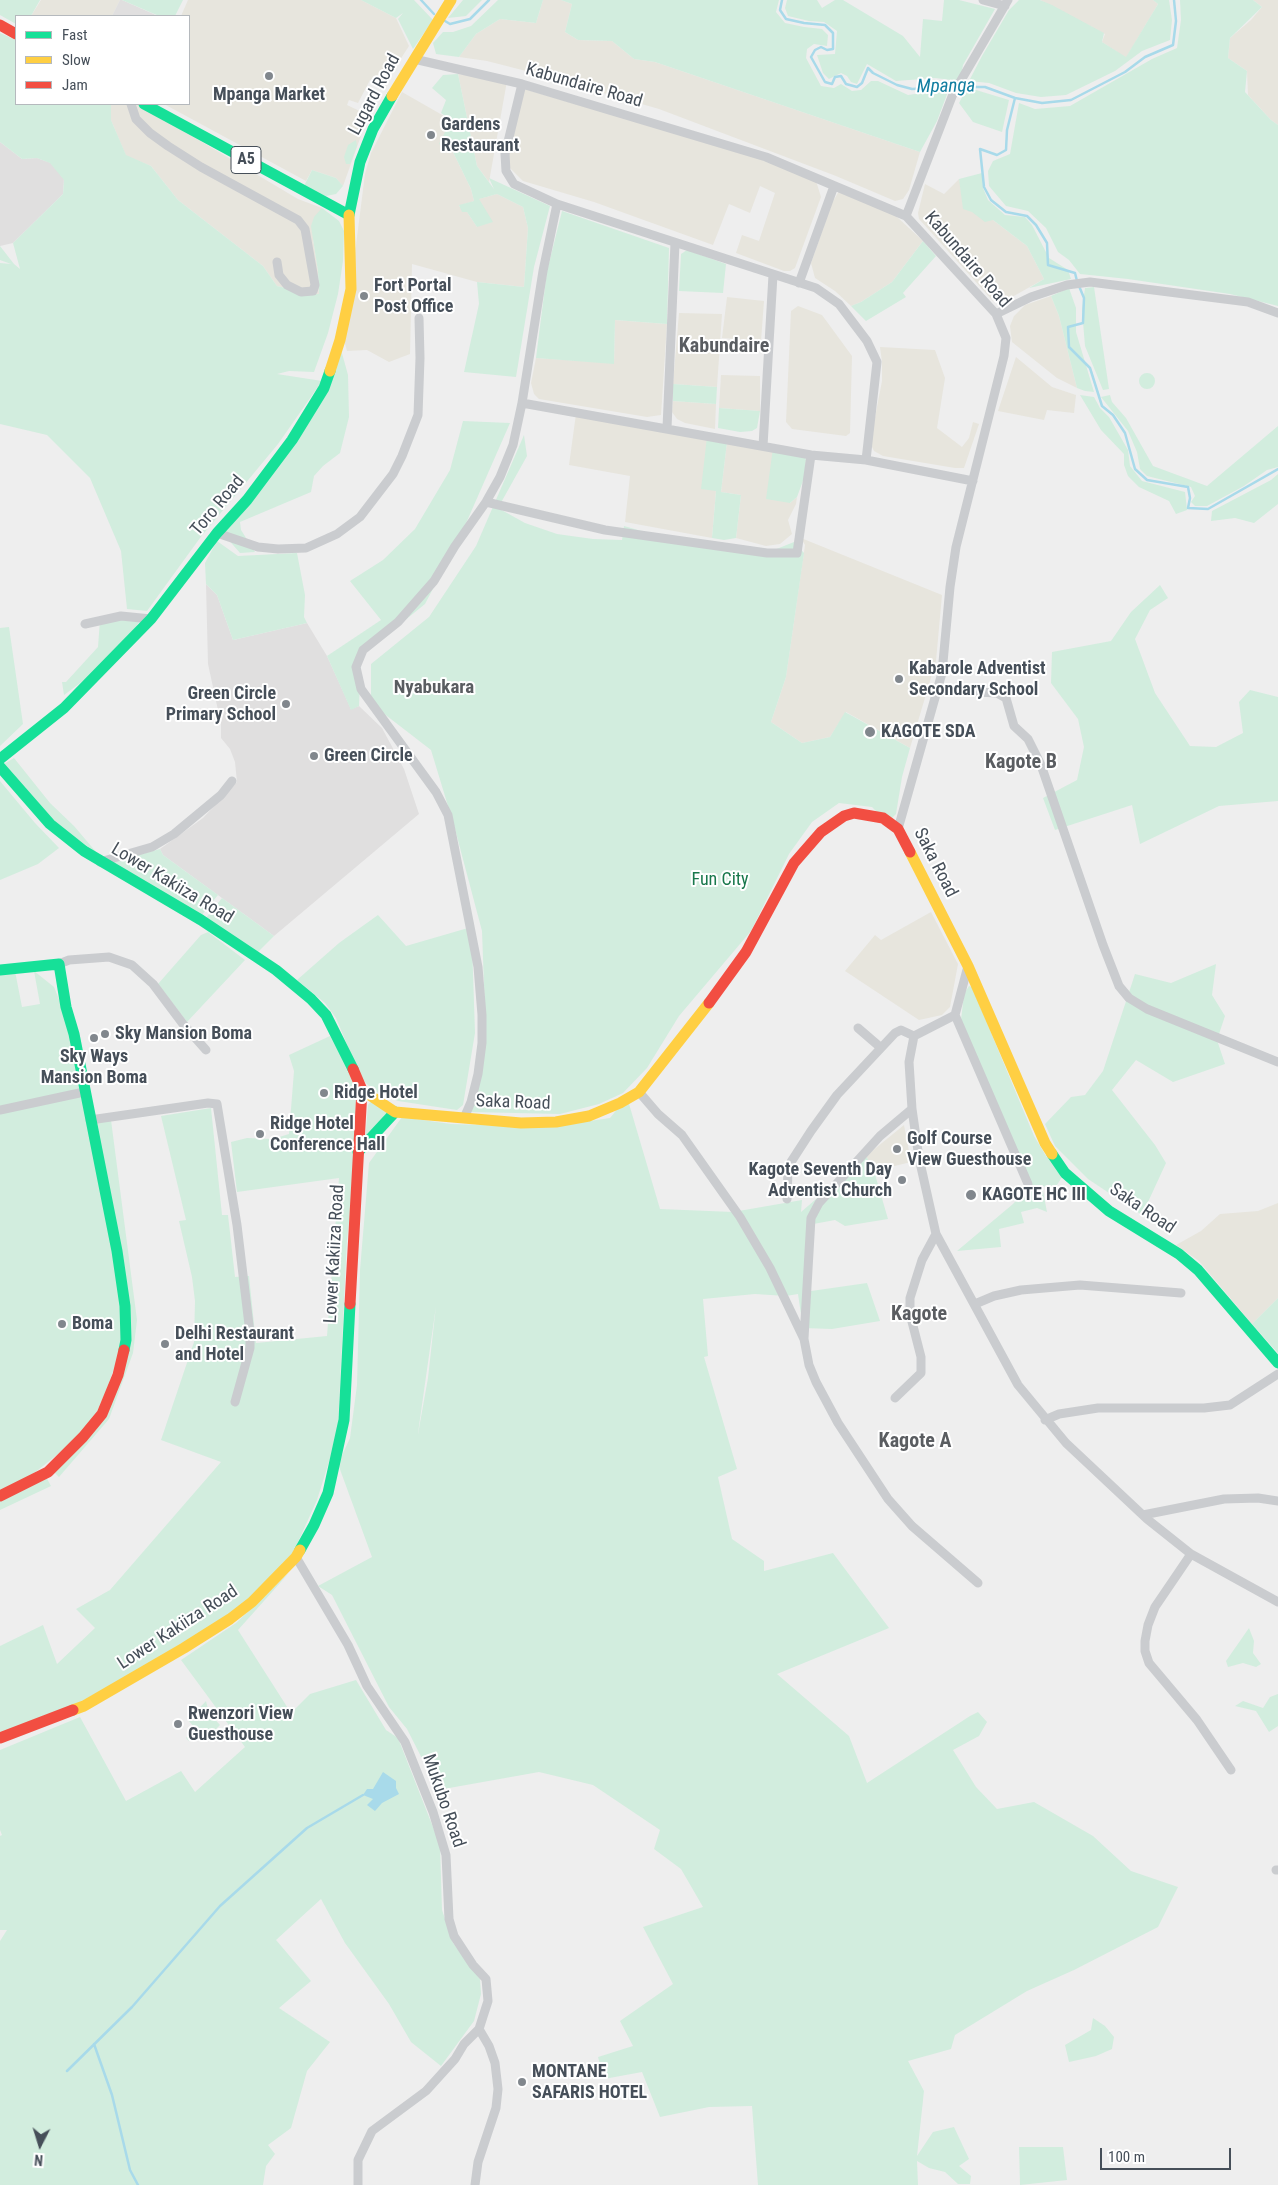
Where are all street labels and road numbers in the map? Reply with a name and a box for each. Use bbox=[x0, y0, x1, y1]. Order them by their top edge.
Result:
street label: Lugard Road bbox=[345, 51, 405, 139]
street label: Kabundaire Road bbox=[523, 59, 645, 113]
road number: A5 bbox=[231, 146, 261, 174]
street label: Kabundaire Road bbox=[919, 207, 1015, 313]
street label: Toro Road bbox=[187, 471, 249, 541]
street label: Saka Road bbox=[908, 825, 962, 901]
street label: Lower Kakiiza Road bbox=[107, 839, 237, 929]
street label: Saka Road bbox=[475, 1091, 551, 1115]
street label: Saka Road bbox=[1105, 1179, 1179, 1239]
street label: Lower Kakiiza Road bbox=[321, 1184, 349, 1324]
street label: Lower Kakiiza Road bbox=[114, 1581, 242, 1675]
street label: Mukubo Road bbox=[417, 1751, 469, 1851]

